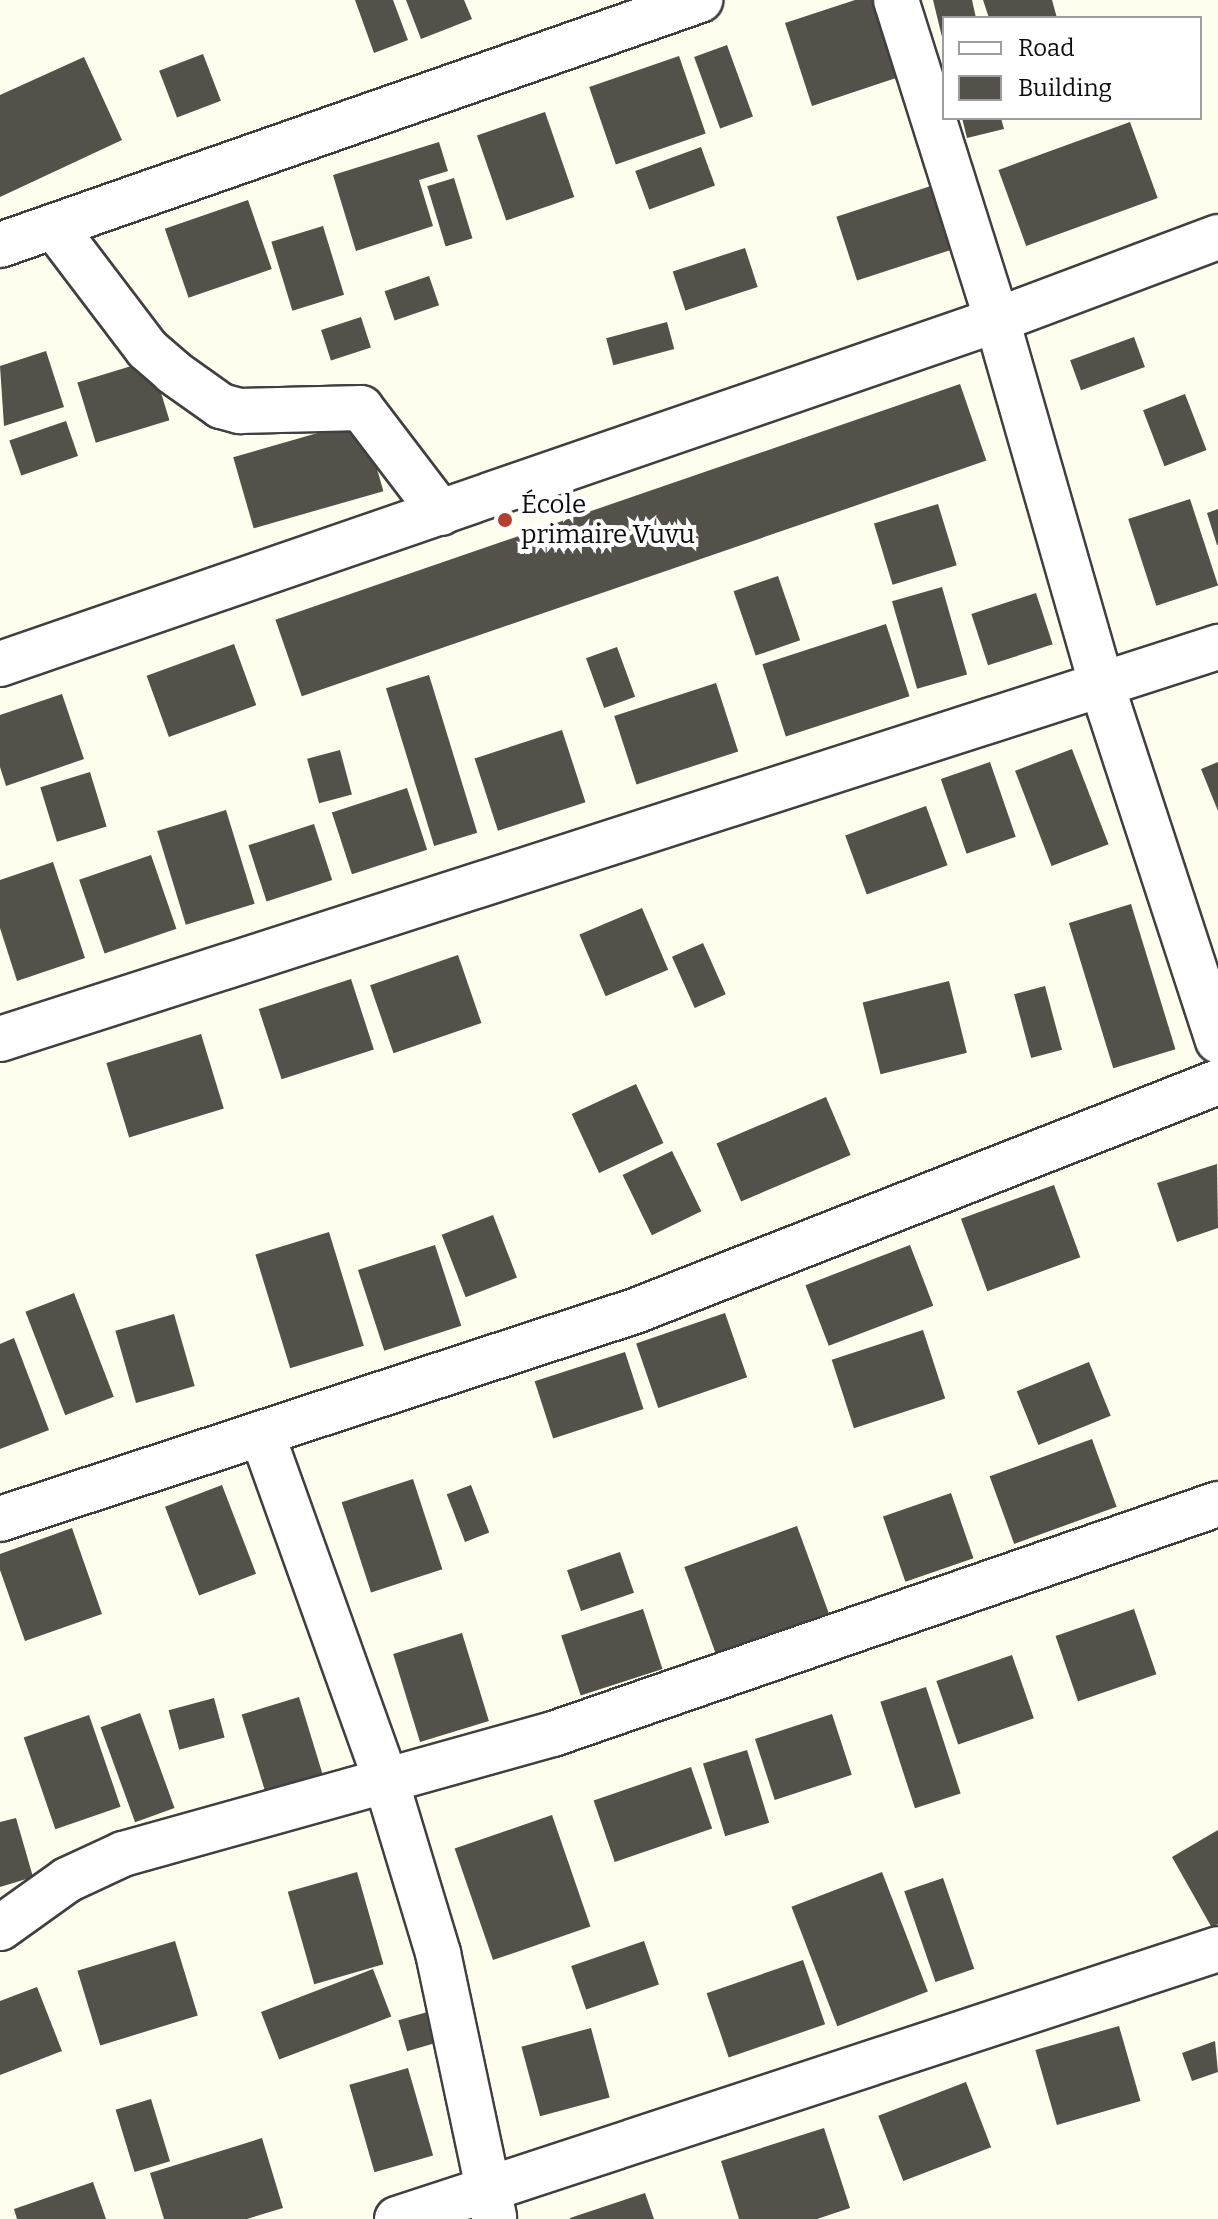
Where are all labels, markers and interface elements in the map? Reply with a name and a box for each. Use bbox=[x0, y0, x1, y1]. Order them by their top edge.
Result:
legend bbox=[942, 16, 1202, 120]
text: Road bbox=[1018, 34, 1074, 62]
text: Building bbox=[1018, 74, 1112, 102]
place label: École primaire Vuvu bbox=[521, 489, 695, 550]
marker: École primaire Vuvu bbox=[496, 511, 514, 529]

